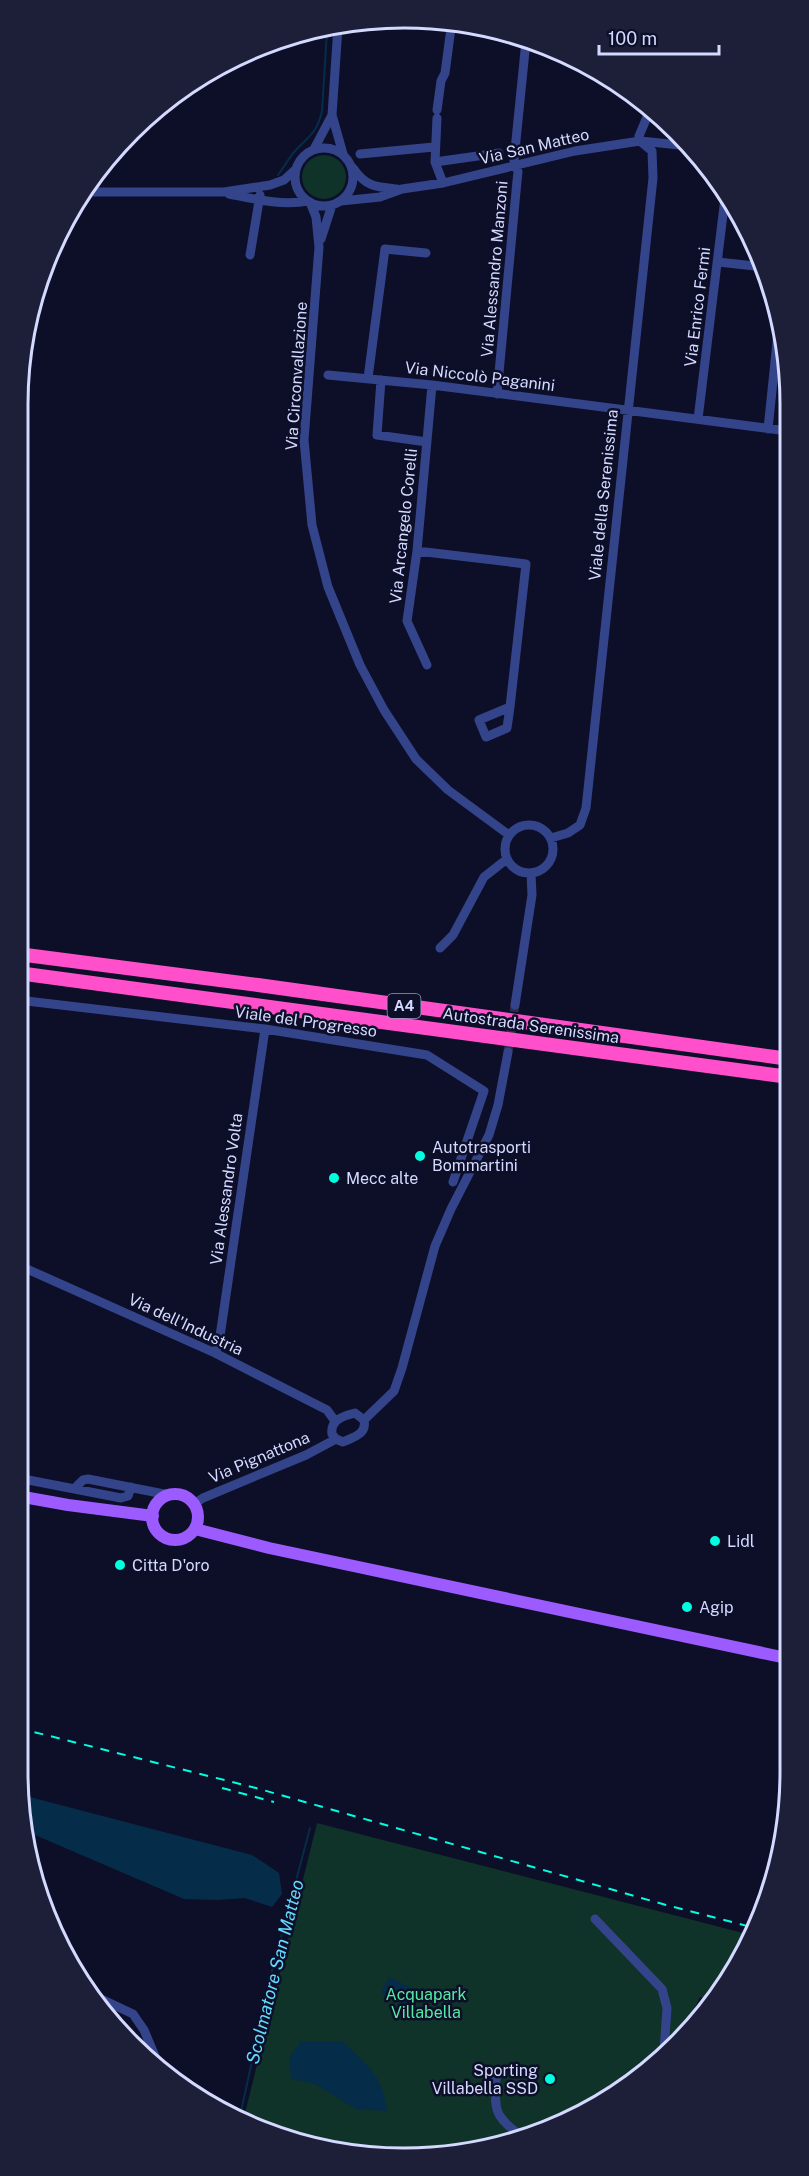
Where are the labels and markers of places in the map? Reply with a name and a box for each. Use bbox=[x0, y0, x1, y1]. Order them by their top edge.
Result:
place label: Autotrasporti Bommartini bbox=[432, 1138, 531, 1175]
marker: Autotrasporti Bommartini bbox=[413, 1149, 427, 1163]
place label: Mecc alte bbox=[346, 1169, 418, 1188]
marker: Mecc alte bbox=[327, 1171, 341, 1185]
place label: Lidl bbox=[727, 1532, 755, 1551]
marker: Lidl bbox=[708, 1534, 722, 1548]
place label: Citta D'oro bbox=[132, 1556, 210, 1575]
marker: Citta D'oro bbox=[113, 1558, 127, 1572]
place label: Agip bbox=[699, 1598, 734, 1617]
marker: Agip bbox=[680, 1600, 694, 1614]
place label: Sporting Villabella SSD bbox=[432, 2061, 538, 2098]
marker: Sporting Villabella SSD bbox=[543, 2072, 557, 2086]

